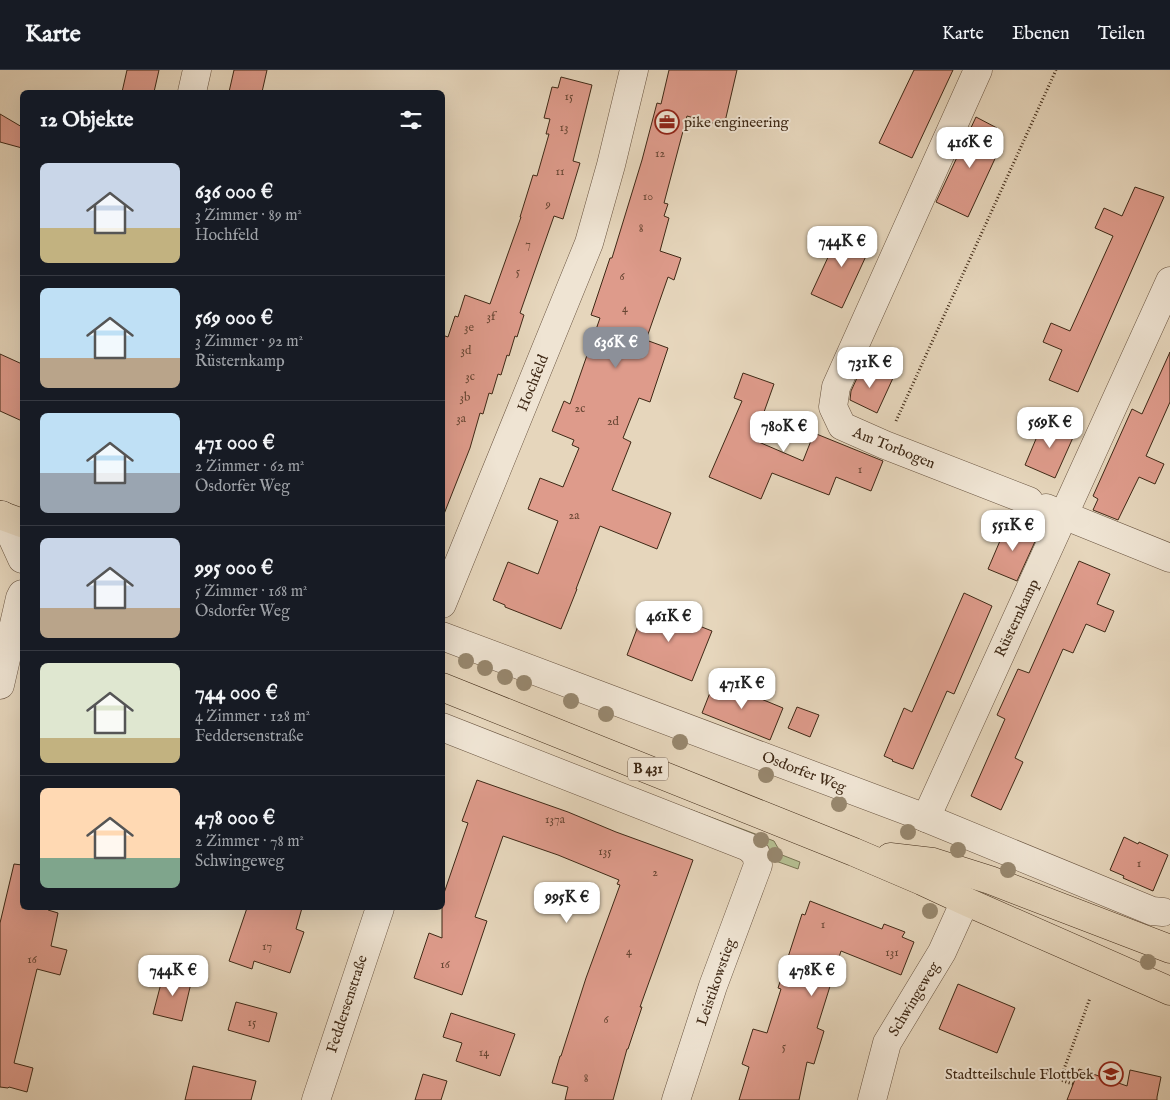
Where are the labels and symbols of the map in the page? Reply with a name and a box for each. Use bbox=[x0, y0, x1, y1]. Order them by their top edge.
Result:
house number: 15 bbox=[565, 89, 574, 104]
office icon: pike engineering bbox=[654, 109, 680, 135]
place label: pike engineering bbox=[684, 113, 789, 132]
house number: 13 bbox=[560, 120, 568, 135]
pin: 416K € bbox=[929, 126, 1011, 169]
house number: 12 bbox=[655, 146, 665, 161]
house number: 11 bbox=[556, 164, 564, 179]
house number: 10 bbox=[643, 189, 653, 204]
house number: 9 bbox=[544, 197, 551, 212]
house number: 8 bbox=[639, 221, 644, 236]
pin: 744K € bbox=[801, 226, 883, 268]
house number: 7 bbox=[525, 237, 531, 252]
house number: 5 bbox=[516, 264, 521, 279]
house number: 6 bbox=[619, 269, 625, 284]
house number: 4 bbox=[622, 301, 628, 316]
house number: 3f bbox=[487, 309, 498, 324]
house number: 3e bbox=[464, 320, 474, 335]
pin: 636K € bbox=[575, 326, 657, 369]
house number: 3d bbox=[461, 343, 472, 358]
pin: 731K € bbox=[829, 346, 911, 389]
street label: Hochfeld bbox=[513, 351, 553, 414]
house number: 3c bbox=[465, 369, 475, 384]
house number: 3b bbox=[460, 390, 470, 405]
house number: 2c bbox=[575, 401, 585, 416]
pin: 569K € bbox=[1009, 406, 1091, 449]
pin: 780K € bbox=[743, 410, 825, 453]
house number: 3a bbox=[456, 411, 467, 426]
house number: 2d bbox=[607, 414, 620, 429]
street label: Am Torbogen bbox=[849, 422, 938, 473]
house number: 1 bbox=[858, 462, 862, 477]
house number: 2a bbox=[569, 508, 580, 523]
pin: 551K € bbox=[972, 510, 1054, 552]
street label: Rüsternkamp bbox=[991, 576, 1043, 660]
pin: 461K € bbox=[628, 600, 710, 643]
pin: 471K € bbox=[701, 668, 783, 710]
street label: Osdorfer Weg bbox=[759, 747, 850, 797]
road number: B 431 bbox=[628, 758, 668, 781]
house number: 137a bbox=[545, 812, 566, 827]
house number: 135 bbox=[598, 844, 612, 859]
house number: 1 bbox=[1137, 856, 1141, 871]
house number: 2 bbox=[652, 865, 658, 880]
pin: 995K € bbox=[526, 882, 608, 924]
house number: 1 bbox=[821, 917, 825, 932]
street label: Leistikowstieg bbox=[692, 935, 740, 1028]
house number: 17 bbox=[262, 939, 272, 954]
house number: 4 bbox=[626, 944, 632, 959]
house number: 131 bbox=[885, 945, 899, 960]
house number: 16 bbox=[27, 952, 38, 967]
street label: Feddersenstraße bbox=[322, 953, 372, 1055]
pin: 744K € bbox=[132, 954, 214, 997]
pin: 478K € bbox=[771, 954, 853, 997]
house number: 16 bbox=[440, 957, 451, 972]
street label: Schwingeweg bbox=[884, 958, 944, 1040]
house number: 6 bbox=[603, 1012, 609, 1027]
house number: 15 bbox=[248, 1015, 257, 1030]
house number: 5 bbox=[782, 1039, 787, 1054]
house number: 14 bbox=[479, 1045, 489, 1060]
school or university icon: Stadtteilschule Flottbek bbox=[1098, 1061, 1124, 1087]
place label: Stadtteilschule Flottbek bbox=[945, 1065, 1095, 1084]
house number: 8 bbox=[584, 1071, 589, 1086]

